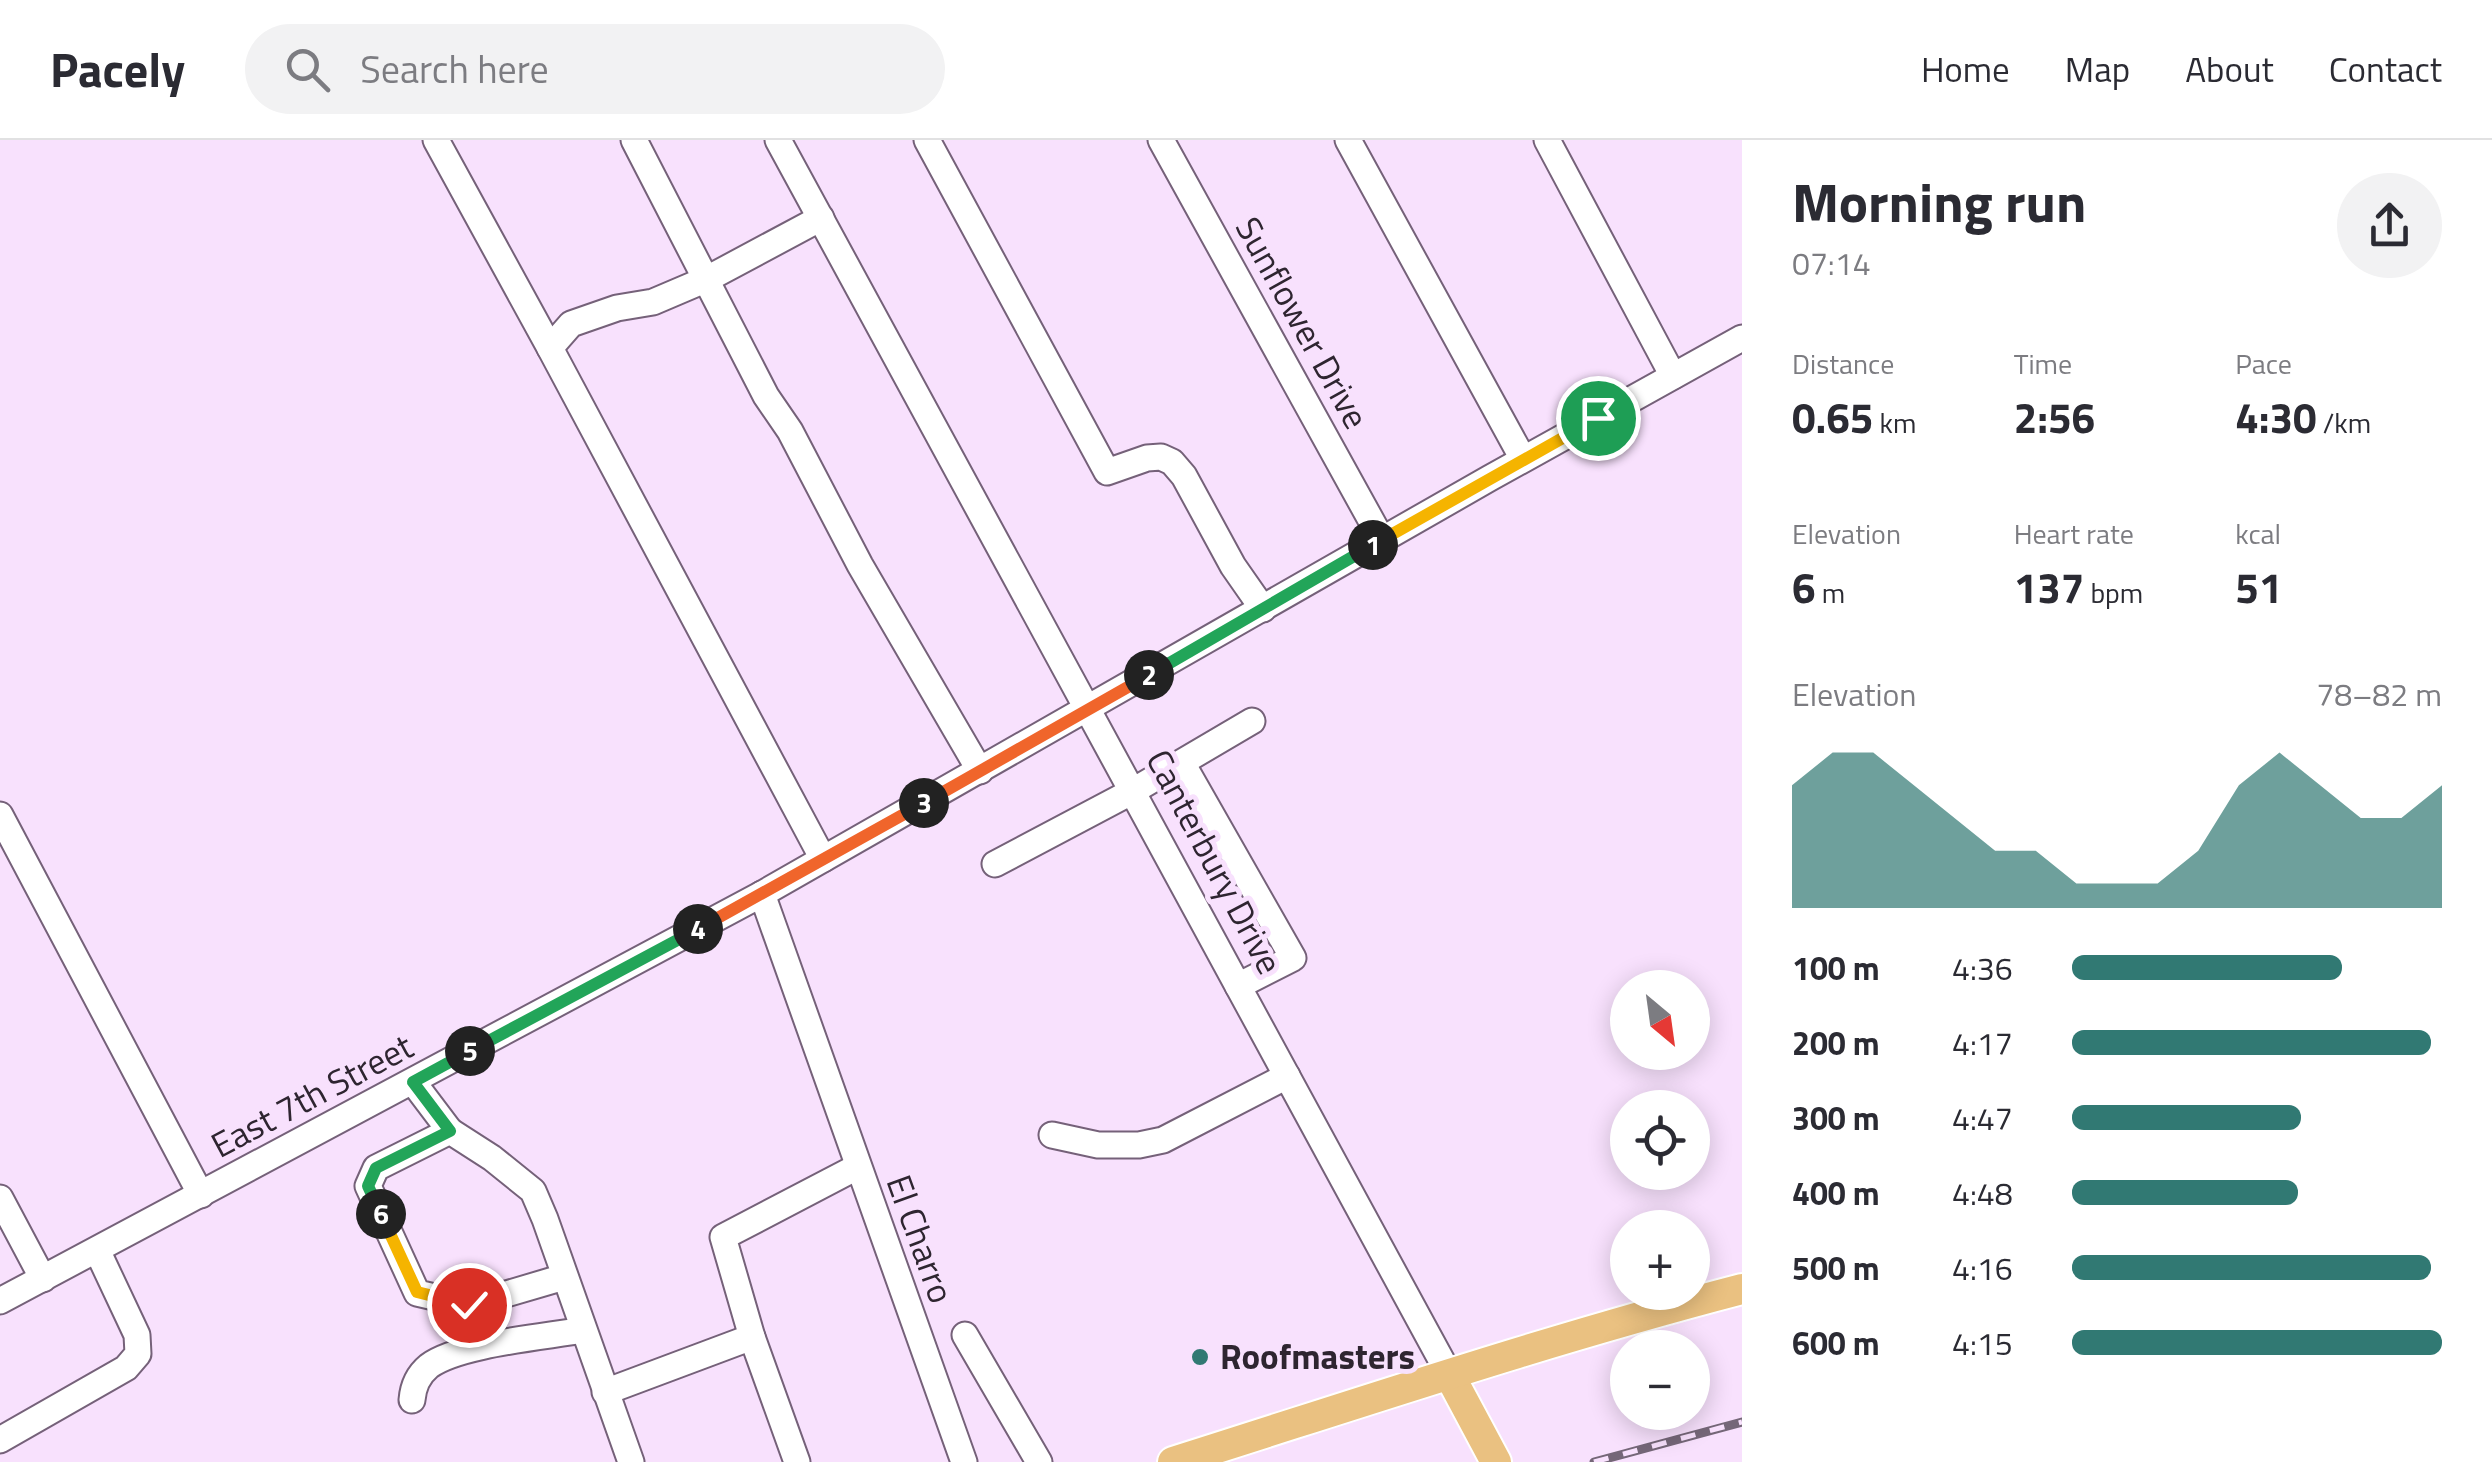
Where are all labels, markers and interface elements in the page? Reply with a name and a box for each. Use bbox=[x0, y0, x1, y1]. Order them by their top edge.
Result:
search box bbox=[245, 24, 945, 114]
text: Pacely bbox=[50, 33, 185, 106]
text: Search here bbox=[360, 40, 549, 98]
icon: search bbox=[280, 42, 335, 97]
text: Home bbox=[1921, 42, 2010, 96]
text: Map bbox=[2065, 42, 2130, 96]
text: About bbox=[2185, 42, 2274, 96]
text: Contact bbox=[2329, 42, 2442, 96]
text: Morning run bbox=[1792, 160, 2086, 243]
button: share bbox=[2337, 173, 2442, 278]
street label: Sunflower Drive bbox=[1222, 207, 1383, 438]
text: 07:14 bbox=[1792, 239, 1871, 287]
text: Distance bbox=[1792, 342, 1894, 385]
text: Time bbox=[2014, 342, 2072, 385]
text: Pace bbox=[2235, 342, 2292, 385]
pin bbox=[1556, 376, 1641, 461]
text: 0.65 bbox=[1792, 385, 1873, 449]
text: 2:56 bbox=[2014, 385, 2095, 449]
text: 4:30 bbox=[2235, 385, 2317, 449]
icon: arrive bbox=[1571, 391, 1626, 446]
text: km bbox=[1873, 401, 1916, 444]
text: /km bbox=[2317, 401, 2371, 444]
text: Elevation bbox=[1792, 512, 1901, 555]
text: Heart rate bbox=[2014, 512, 2134, 555]
text: kcal bbox=[2235, 512, 2281, 555]
pin: 1 bbox=[1348, 520, 1398, 570]
text: 1 bbox=[1365, 523, 1381, 566]
text: 6 bbox=[1792, 555, 1816, 619]
text: 137 bbox=[2014, 555, 2084, 619]
text: 51 bbox=[2235, 555, 2282, 619]
text: m bbox=[1816, 571, 1845, 614]
text: bpm bbox=[2084, 571, 2143, 614]
pin: 2 bbox=[1124, 650, 1174, 700]
text: 2 bbox=[1141, 653, 1157, 696]
text: Elevation bbox=[1792, 670, 1916, 718]
text: 78–82 m bbox=[2316, 670, 2442, 718]
street label: Canterbury Drive bbox=[1133, 740, 1297, 984]
pin: 3 bbox=[899, 778, 949, 828]
text: 3 bbox=[916, 781, 932, 824]
pin: 4 bbox=[673, 904, 723, 954]
text: 4 bbox=[690, 907, 706, 950]
text: 100 m bbox=[1792, 944, 1880, 992]
text: 4:36 bbox=[1952, 944, 2013, 992]
north arrow bbox=[1610, 970, 1710, 1070]
map controls bbox=[1610, 970, 1710, 1430]
street label: East 7th Street bbox=[201, 1019, 422, 1171]
text: 200 m bbox=[1792, 1019, 1880, 1067]
text: 4:17 bbox=[1952, 1019, 2013, 1067]
pin: 5 bbox=[445, 1026, 495, 1076]
text: 5 bbox=[462, 1029, 478, 1072]
button: locate bbox=[1610, 1090, 1710, 1190]
text: 300 m bbox=[1792, 1094, 1880, 1142]
text: 4:47 bbox=[1952, 1094, 2013, 1142]
street label: El Charro bbox=[873, 1167, 969, 1310]
text: 400 m bbox=[1792, 1169, 1880, 1217]
text: 4:48 bbox=[1952, 1169, 2013, 1217]
pin: 6 bbox=[356, 1189, 406, 1239]
text: 6 bbox=[373, 1192, 389, 1235]
button: + bbox=[1610, 1210, 1710, 1310]
text: 500 m bbox=[1792, 1244, 1880, 1292]
text: 4:16 bbox=[1952, 1244, 2013, 1292]
pin bbox=[427, 1263, 512, 1348]
icon: check bbox=[442, 1278, 497, 1333]
text: 600 m bbox=[1792, 1319, 1880, 1367]
text: 4:15 bbox=[1952, 1319, 2013, 1367]
place label: Roofmasters bbox=[1220, 1329, 1415, 1383]
button: − bbox=[1610, 1330, 1710, 1430]
marker: Roofmasters bbox=[1189, 1346, 1211, 1368]

